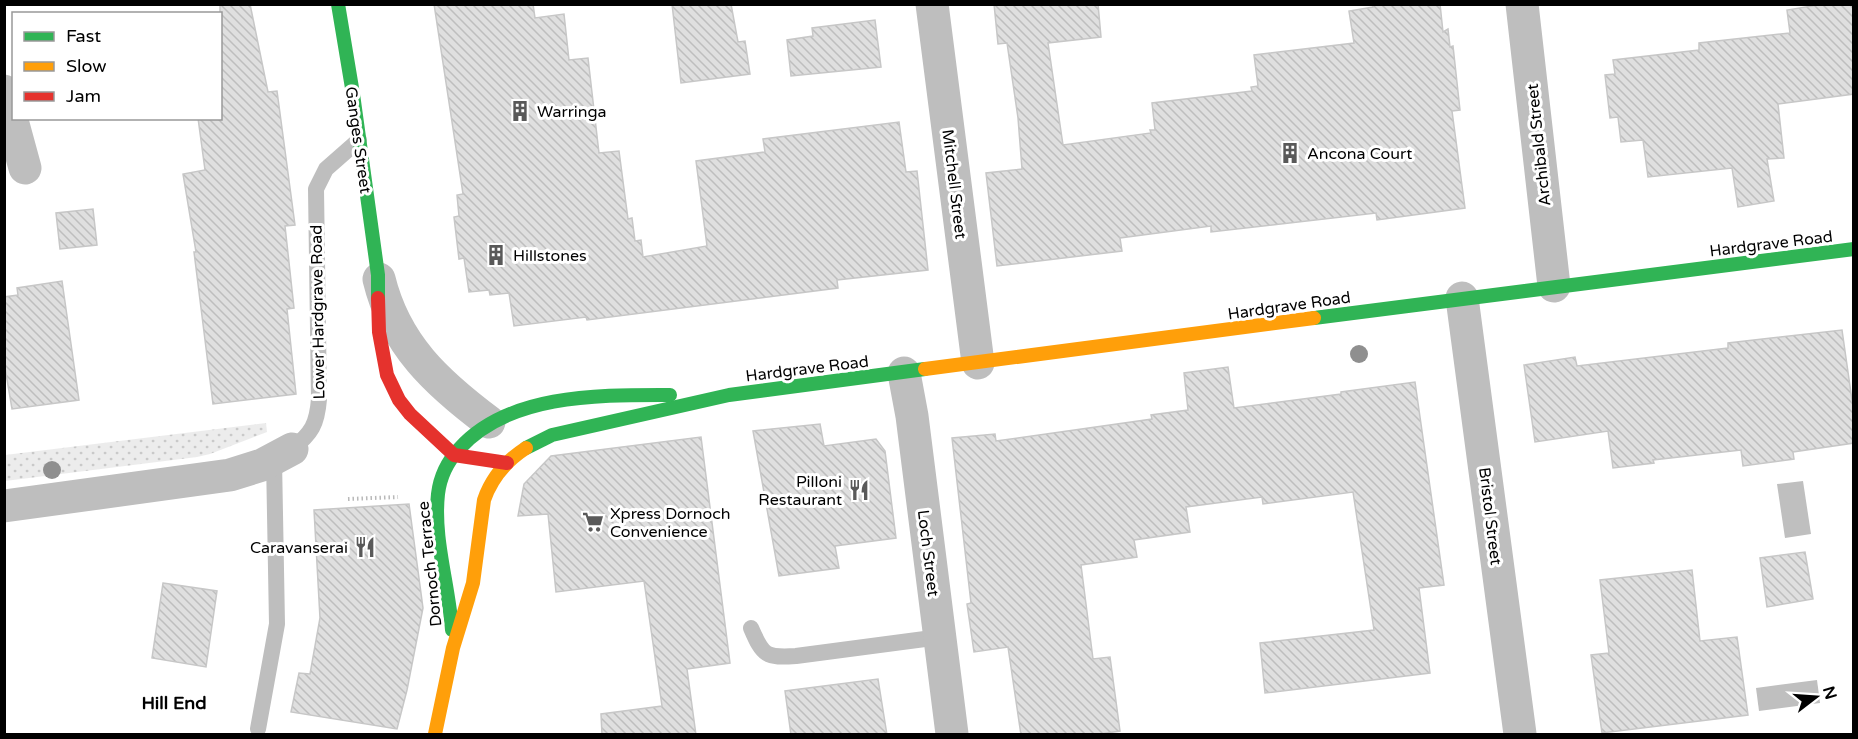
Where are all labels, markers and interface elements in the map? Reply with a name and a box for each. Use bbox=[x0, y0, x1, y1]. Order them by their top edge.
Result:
legend bbox=[12, 12, 222, 120]
text: Fast bbox=[66, 25, 101, 47]
text: Slow bbox=[66, 55, 107, 77]
street label: Archibald Street bbox=[1523, 83, 1555, 207]
text: Jam bbox=[66, 85, 101, 107]
street label: Ganges Street bbox=[341, 85, 375, 195]
building icon: Warringa bbox=[508, 99, 532, 123]
place label: Warringa bbox=[537, 102, 607, 122]
street label: Mitchell Street bbox=[937, 128, 971, 240]
building icon: Ancona Court bbox=[1278, 141, 1302, 165]
place label: Ancona Court bbox=[1307, 144, 1412, 164]
street label: Lower Hardgrave Road bbox=[306, 224, 330, 399]
street label: Hardgrave Road bbox=[1708, 227, 1834, 261]
building icon: Hillstones bbox=[484, 243, 508, 267]
place label: Hillstones bbox=[513, 246, 587, 266]
street label: Hardgrave Road bbox=[1226, 287, 1352, 325]
street label: Hardgrave Road bbox=[744, 352, 870, 386]
street label: Bristol Street bbox=[1474, 466, 1506, 566]
place label: Pilloni Restaurant bbox=[758, 472, 842, 510]
restaurant icon: Pilloni Restaurant bbox=[847, 478, 871, 502]
street label: Dornoch Terrace bbox=[413, 500, 447, 628]
place label: Xpress Dornoch Convenience bbox=[610, 504, 730, 542]
street label: Loch Street bbox=[913, 509, 943, 598]
supermarket icon: Xpress Dornoch Convenience bbox=[581, 510, 605, 534]
restaurant icon: Caravanserai bbox=[353, 535, 377, 559]
place label: Caravanserai bbox=[250, 538, 348, 558]
north arrow bbox=[1786, 667, 1846, 727]
text: N bbox=[1818, 684, 1841, 702]
district label: Hill End bbox=[141, 692, 207, 714]

